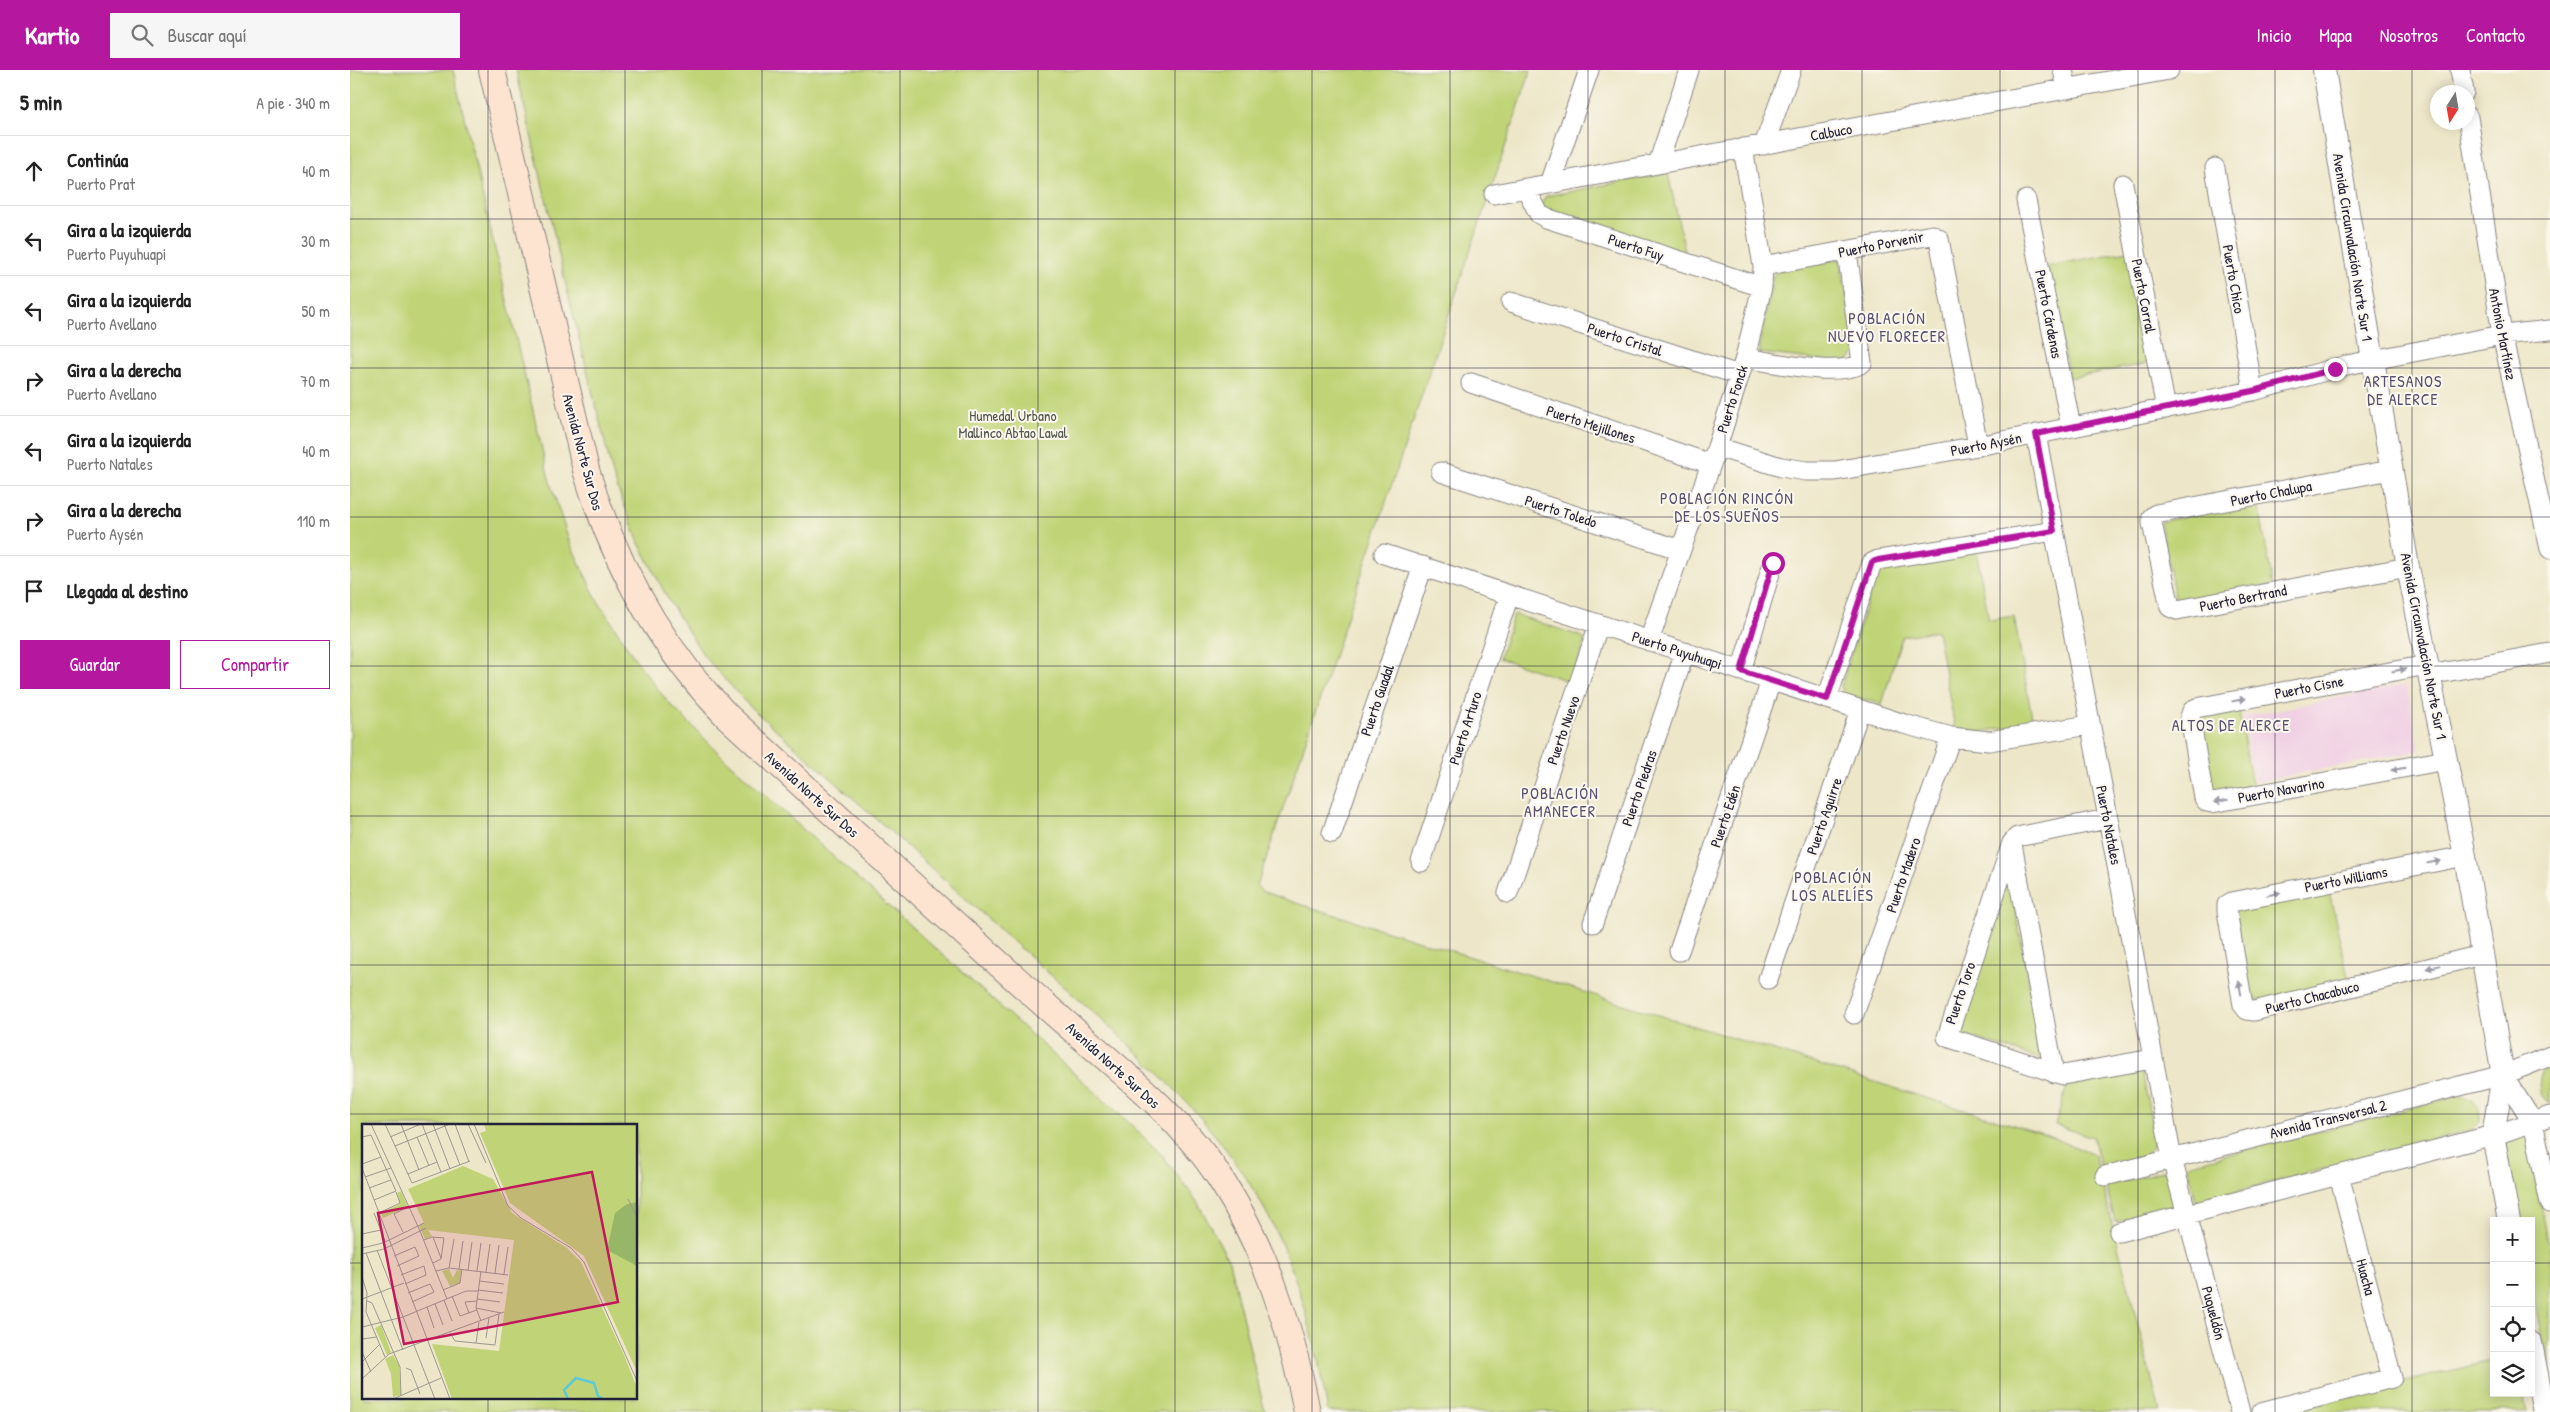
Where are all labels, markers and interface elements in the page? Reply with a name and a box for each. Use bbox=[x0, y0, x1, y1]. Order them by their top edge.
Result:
search box bbox=[110, 13, 460, 58]
text: Kartio bbox=[25, 19, 80, 51]
icon: search bbox=[128, 21, 156, 49]
text: Buscar aquí bbox=[168, 22, 247, 48]
text: Inicio bbox=[2257, 23, 2291, 48]
text: Mapa bbox=[2319, 23, 2352, 48]
text: Nosotros bbox=[2380, 23, 2438, 48]
text: Contacto bbox=[2466, 23, 2525, 48]
north arrow bbox=[2430, 85, 2475, 130]
text: 5 min bbox=[20, 88, 62, 117]
text: A pie · 340 m bbox=[256, 92, 330, 114]
street label: Calbuco bbox=[1808, 118, 1854, 146]
text: Continúa bbox=[67, 147, 128, 173]
street label: Avenida Circunvalación Norte Sur 1 bbox=[2328, 152, 2378, 342]
icon: ahead bbox=[20, 157, 48, 185]
text: 40 m bbox=[302, 160, 330, 182]
text: Puerto Prat bbox=[67, 173, 135, 195]
text: Gira a la izquierda bbox=[67, 217, 191, 243]
street label: Puerto Porvenir bbox=[1837, 225, 1926, 263]
icon: left bbox=[20, 227, 48, 255]
street label: Puerto Fuy bbox=[1605, 228, 1667, 266]
text: 30 m bbox=[301, 230, 330, 252]
text: Puerto Puyuhuapi bbox=[67, 243, 166, 265]
street label: Puerto Chico bbox=[2218, 243, 2250, 315]
street label: Puerto Corral bbox=[2127, 257, 2161, 335]
street label: Puerto Cárdenas bbox=[2030, 268, 2068, 360]
street label: Antonio Martínez bbox=[2484, 286, 2522, 382]
text: Gira a la izquierda bbox=[67, 287, 191, 313]
icon: left bbox=[20, 297, 48, 325]
text: 50 m bbox=[302, 300, 330, 322]
district label: POBLACIÓN NUEVO FLORECER bbox=[1828, 307, 1946, 347]
text: Puerto Avellano bbox=[67, 313, 157, 335]
street label: Puerto Cristal bbox=[1585, 317, 1665, 361]
text: Gira a la derecha bbox=[67, 357, 181, 383]
route end bbox=[2324, 358, 2347, 381]
street label: Puerto Fonck bbox=[1711, 362, 1753, 436]
icon: right bbox=[20, 367, 48, 395]
text: 70 m bbox=[300, 370, 330, 392]
district label: ARTESANOS DE ALERCE bbox=[2364, 370, 2442, 410]
text: Puerto Avellano bbox=[67, 383, 157, 405]
street label: Avenida Norte Sur Dos bbox=[557, 391, 609, 513]
street label: Puerto Mejillones bbox=[1544, 400, 1638, 448]
park label: Humedal Urbano Mallinco Abtao Lawal bbox=[958, 405, 1068, 443]
text: Gira a la izquierda bbox=[67, 427, 191, 453]
street label: Puerto Aysén bbox=[1949, 427, 2023, 461]
icon: left bbox=[20, 437, 48, 465]
text: 40 m bbox=[302, 440, 330, 462]
text: Puerto Natales bbox=[67, 453, 153, 475]
street label: Puerto Chalupa bbox=[2229, 475, 2314, 511]
district label: POBLACIÓN RINCÓN DE LOS SUEÑOS bbox=[1660, 487, 1794, 527]
street label: Puerto Toledo bbox=[1522, 489, 1600, 533]
text: Gira a la derecha bbox=[67, 497, 181, 523]
icon: right bbox=[20, 507, 48, 535]
text: 110 m bbox=[297, 510, 330, 532]
text: Puerto Aysén bbox=[67, 523, 144, 545]
street label: Avenida Circunvalación Norte Sur 1 bbox=[2396, 551, 2452, 741]
route start bbox=[1762, 552, 1785, 575]
icon: arrive bbox=[20, 577, 48, 605]
text: Llegada al destino bbox=[67, 578, 188, 604]
street label: Puerto Bertrand bbox=[2198, 579, 2289, 617]
street label: Puerto Puyuhuapi bbox=[1629, 626, 1725, 674]
button: Guardar bbox=[20, 640, 170, 689]
button: Compartir bbox=[180, 640, 330, 689]
street label: Puerto Guadal bbox=[1355, 661, 1399, 739]
one-way arrow bbox=[2391, 666, 2407, 674]
street label: Puerto Cisne bbox=[2273, 670, 2345, 704]
street label: Puerto Arturo bbox=[1443, 689, 1487, 767]
street label: Puerto Nuevo bbox=[1541, 693, 1585, 767]
one-way arrow bbox=[2231, 696, 2247, 704]
district label: ALTOS DE ALERCE bbox=[2172, 714, 2290, 736]
street label: Avenida Norte Sur Dos bbox=[760, 746, 864, 842]
street label: Puerto Piedras bbox=[1616, 747, 1662, 829]
one-way arrow bbox=[2390, 765, 2406, 773]
street label: Puerto Navarino bbox=[2236, 772, 2326, 808]
street label: Puerto Aguirre bbox=[1801, 775, 1847, 857]
district label: POBLACIÓN AMANECER bbox=[1521, 782, 1599, 822]
street label: Puerto Edén bbox=[1705, 782, 1746, 850]
street label: Puerto Natales bbox=[2091, 784, 2127, 867]
one-way arrow bbox=[2213, 798, 2229, 806]
street label: Puerto Madero bbox=[1880, 835, 1926, 915]
one-way arrow bbox=[2426, 858, 2441, 866]
street label: Puerto Williams bbox=[2303, 861, 2389, 897]
district label: POBLACIÓN LOS ALELÍES bbox=[1792, 866, 1874, 906]
one-way arrow bbox=[2267, 889, 2283, 897]
street label: Puerto Toro bbox=[1940, 959, 1980, 1027]
one-way arrow bbox=[2426, 963, 2441, 971]
street label: Puerto Chacabuco bbox=[2263, 975, 2361, 1019]
one-way arrow bbox=[2236, 979, 2244, 995]
street label: Avenida Norte Sur Dos bbox=[1061, 1017, 1165, 1113]
street label: Avenida Transversal 2 bbox=[2267, 1094, 2389, 1144]
inset map bbox=[362, 1124, 638, 1400]
map controls bbox=[2490, 1217, 2535, 1397]
button: + bbox=[2490, 1217, 2535, 1262]
street label: Huacha bbox=[2351, 1256, 2381, 1298]
button: − bbox=[2490, 1262, 2535, 1307]
street label: Puqueldón bbox=[2197, 1284, 2231, 1342]
button: locate bbox=[2490, 1307, 2535, 1352]
button: layers bbox=[2490, 1352, 2535, 1397]

